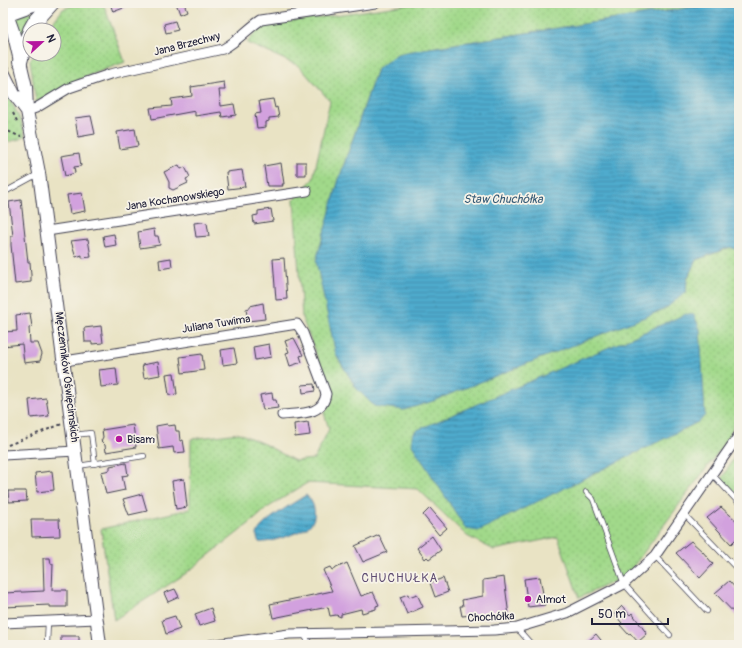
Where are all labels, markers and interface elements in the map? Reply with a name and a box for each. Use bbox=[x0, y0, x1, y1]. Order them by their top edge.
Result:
north arrow bbox=[22, 22, 62, 62]
street label: Jana Brzechwy bbox=[152, 29, 222, 59]
text: N bbox=[43, 33, 58, 45]
street label: Jana Kochanowskiego bbox=[125, 185, 225, 213]
water label: Staw Chuchółka bbox=[463, 192, 544, 207]
street label: Męczenników Oświęcimskich bbox=[53, 311, 81, 443]
street label: Juliana Tuwima bbox=[181, 312, 251, 336]
place label: Bisam bbox=[127, 433, 155, 446]
marker: Bisam bbox=[114, 434, 124, 444]
district label: CHUCHUŁKA bbox=[362, 571, 438, 586]
place label: Almot bbox=[536, 593, 566, 606]
marker: Almot bbox=[523, 594, 533, 604]
scale bar bbox=[592, 600, 668, 626]
text: 50 m bbox=[598, 607, 626, 622]
street label: Chochółka bbox=[467, 609, 515, 625]

